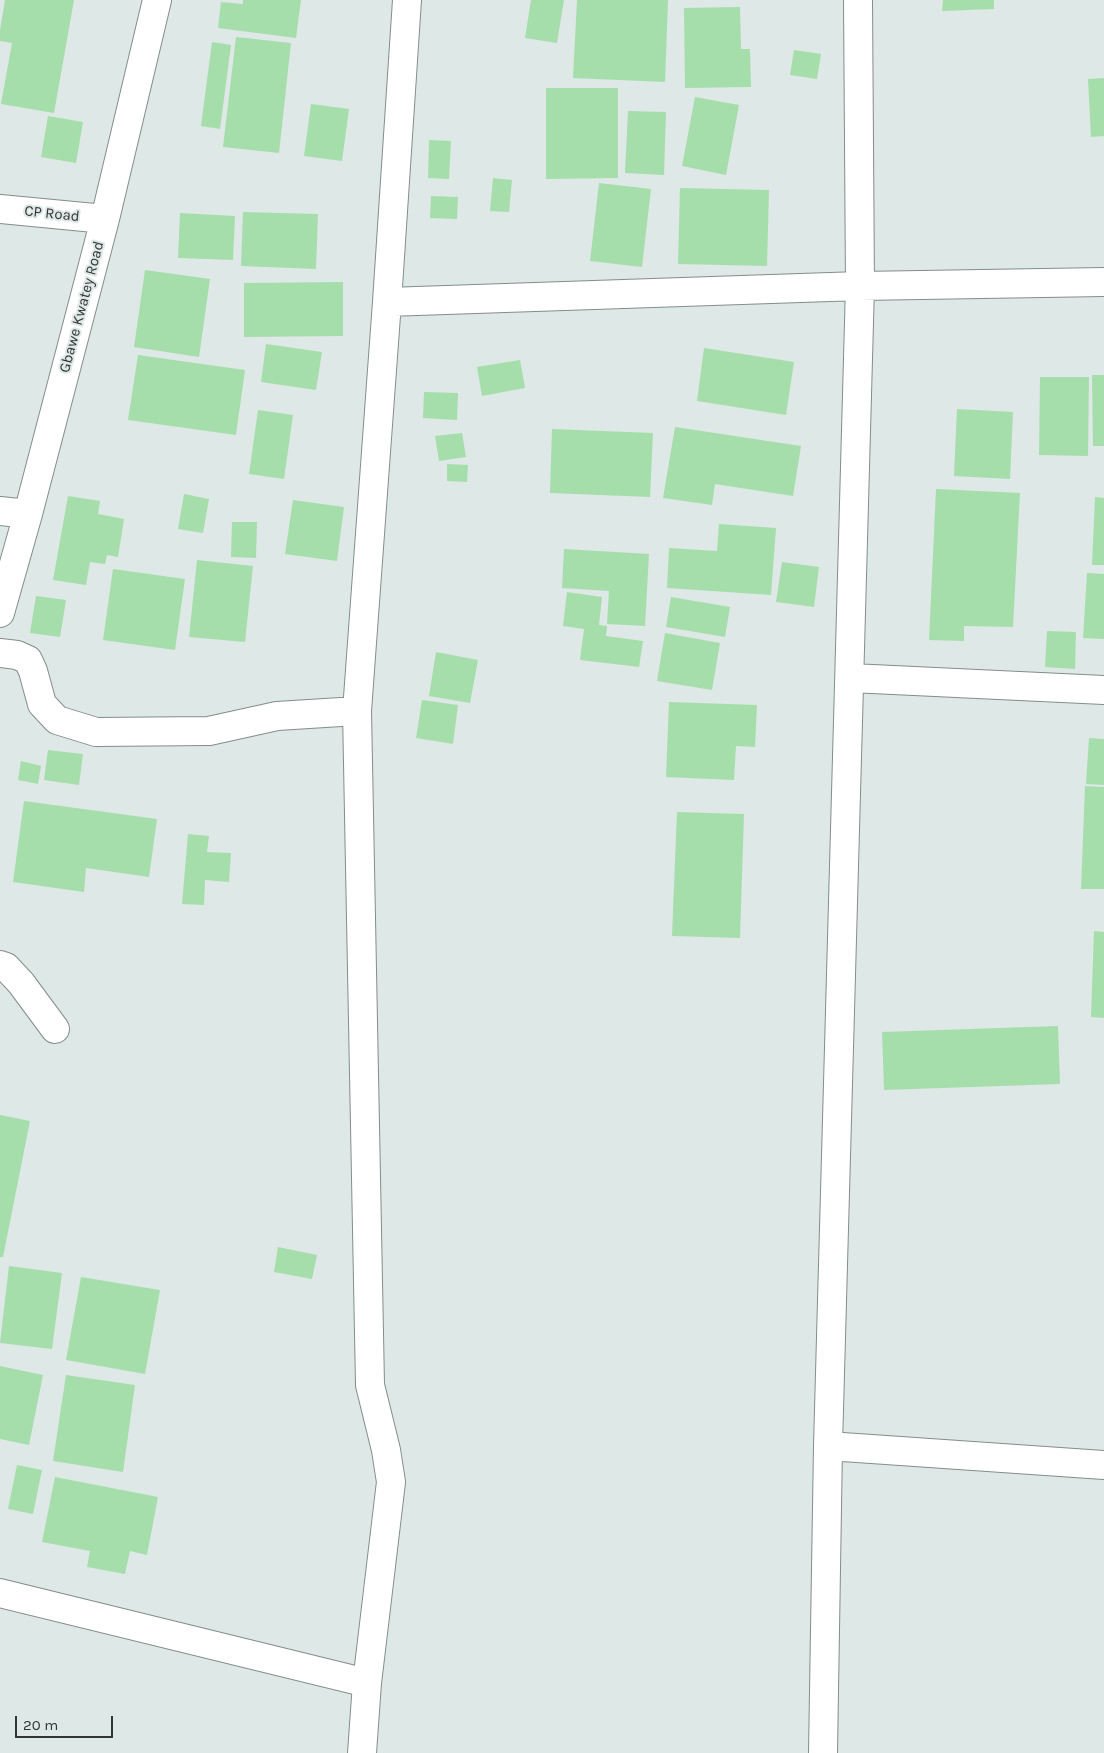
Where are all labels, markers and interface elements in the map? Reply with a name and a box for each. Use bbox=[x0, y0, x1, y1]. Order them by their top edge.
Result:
street label: CP Road bbox=[23, 202, 81, 226]
street label: Gbawe Kwatey Road bbox=[56, 239, 108, 375]
scale bar bbox=[18, 1706, 115, 1738]
text: 20 m bbox=[23, 1716, 58, 1734]

